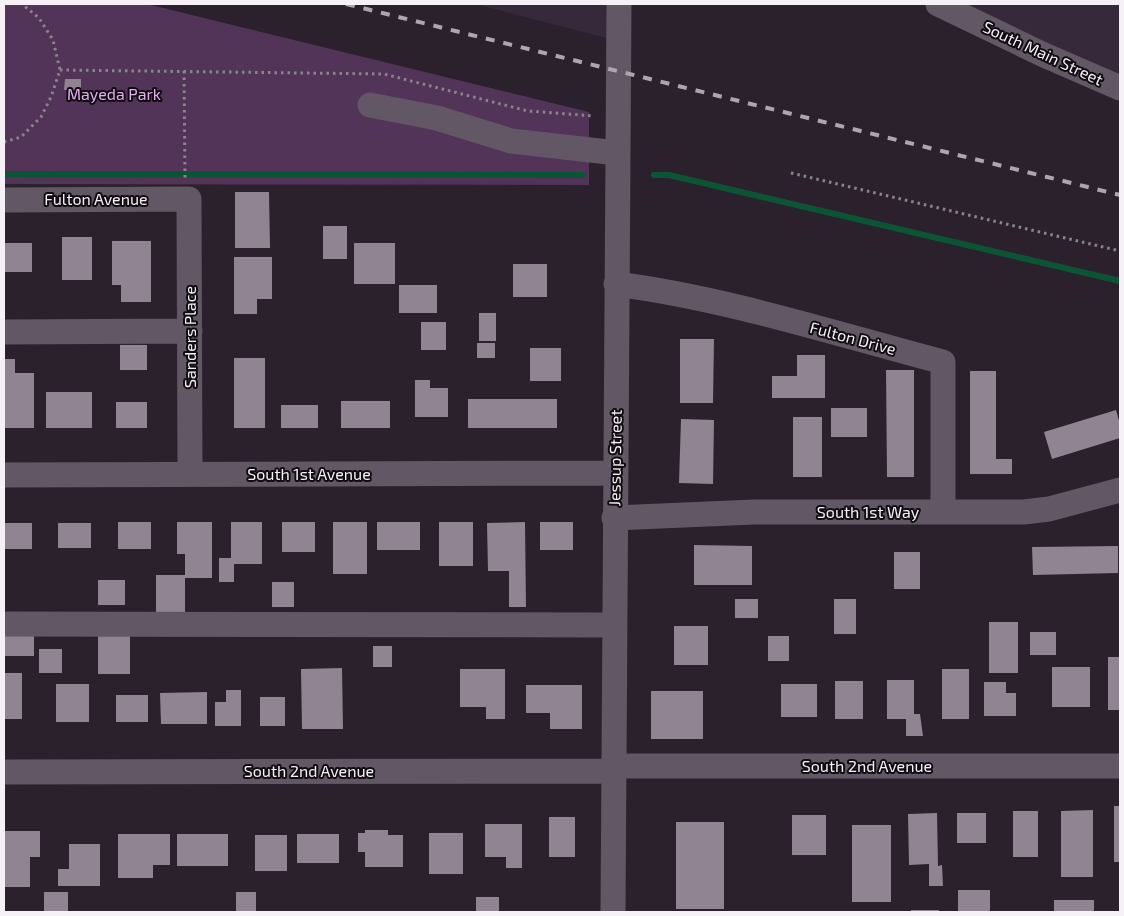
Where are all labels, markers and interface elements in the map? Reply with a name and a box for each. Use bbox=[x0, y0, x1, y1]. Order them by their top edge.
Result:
street label: South Main Street bbox=[980, 16, 1106, 89]
park label: Mayeda Park bbox=[67, 84, 161, 103]
street label: Fulton Avenue bbox=[44, 189, 148, 208]
street label: Sanders Place bbox=[180, 286, 199, 388]
street label: Fulton Drive bbox=[808, 317, 898, 358]
street label: Jessup Street bbox=[604, 409, 625, 507]
street label: South 1st Avenue bbox=[247, 464, 371, 483]
street label: South 1st Way bbox=[817, 502, 920, 521]
street label: South 2nd Avenue bbox=[802, 756, 932, 775]
street label: South 2nd Avenue bbox=[244, 761, 374, 780]

